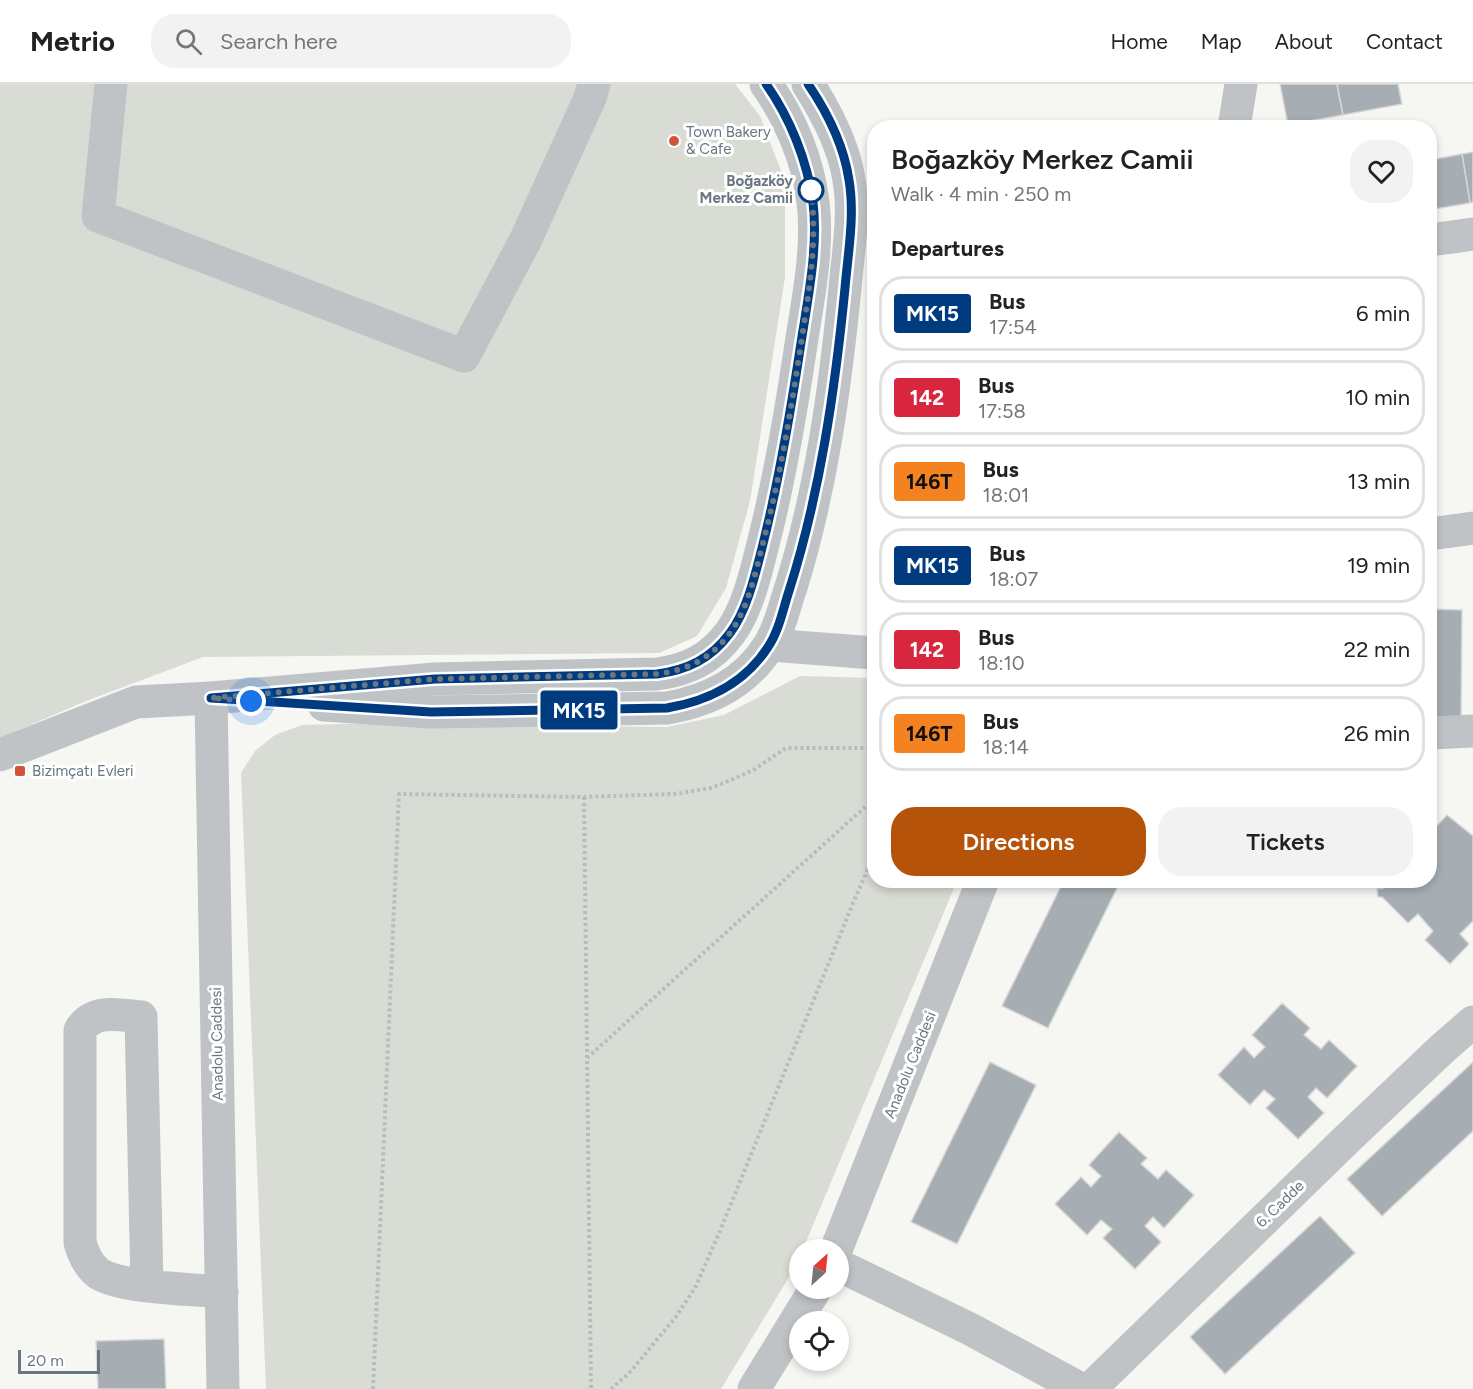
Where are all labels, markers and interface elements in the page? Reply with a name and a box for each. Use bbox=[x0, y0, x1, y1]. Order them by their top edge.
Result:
search box bbox=[151, 14, 571, 68]
text: Metrio bbox=[30, 24, 115, 58]
icon: search bbox=[172, 25, 205, 58]
text: Search here bbox=[220, 28, 338, 55]
text: Home bbox=[1111, 29, 1168, 54]
text: Map bbox=[1201, 29, 1242, 54]
text: About bbox=[1275, 29, 1333, 54]
text: Contact bbox=[1366, 29, 1443, 54]
place label: Town Bakery & Cafe bbox=[686, 123, 771, 158]
marker: Town Bakery & Cafe bbox=[667, 134, 681, 148]
button: heart bbox=[1350, 140, 1413, 203]
text: Boğazköy Merkez Camii bbox=[891, 142, 1193, 176]
place label: Boğazköy Merkez Camii bbox=[700, 172, 793, 207]
marker: Boğazköy Merkez Camii bbox=[798, 177, 824, 203]
text: Walk · 4 min · 250 m bbox=[891, 182, 1071, 206]
text: Departures bbox=[891, 235, 1004, 262]
text: Bus bbox=[989, 288, 1025, 315]
text: 6 min bbox=[1356, 300, 1410, 327]
text: MK15 bbox=[906, 301, 959, 326]
text: 17:54 bbox=[989, 315, 1037, 339]
text: Bus bbox=[978, 372, 1014, 399]
text: 10 min bbox=[1345, 384, 1410, 411]
text: 142 bbox=[910, 385, 944, 410]
text: 17:58 bbox=[978, 399, 1026, 423]
text: Bus bbox=[983, 456, 1019, 483]
text: 13 min bbox=[1347, 468, 1410, 495]
text: 146T bbox=[906, 469, 953, 494]
text: 18:01 bbox=[983, 483, 1029, 507]
text: Bus bbox=[989, 540, 1025, 567]
text: 19 min bbox=[1347, 552, 1410, 579]
text: MK15 bbox=[906, 553, 959, 578]
text: 18:07 bbox=[989, 567, 1038, 591]
text: Bus bbox=[978, 624, 1014, 651]
text: 22 min bbox=[1344, 636, 1410, 663]
text: 142 bbox=[910, 637, 944, 662]
text: 18:10 bbox=[978, 651, 1025, 675]
your location bbox=[236, 686, 266, 716]
line badge: MK15 bbox=[537, 690, 621, 730]
text: MK15 bbox=[552, 698, 606, 723]
text: Bus bbox=[983, 708, 1019, 735]
text: 26 min bbox=[1344, 720, 1410, 747]
text: 146T bbox=[906, 721, 953, 746]
text: 18:14 bbox=[983, 735, 1029, 759]
place label: Bizimçatı Evleri bbox=[32, 762, 134, 780]
marker: Bizimçatı Evleri bbox=[13, 764, 27, 778]
button: Directions bbox=[891, 807, 1146, 876]
button: Tickets bbox=[1158, 807, 1413, 876]
street label: Anadolu Caddesi bbox=[207, 987, 227, 1101]
street label: Anadolu Caddesi bbox=[880, 1009, 940, 1121]
street label: 6. Cadde bbox=[1252, 1177, 1308, 1231]
north arrow bbox=[789, 1239, 849, 1299]
map controls bbox=[789, 1239, 849, 1371]
button: locate bbox=[789, 1311, 849, 1371]
scale bar bbox=[18, 1347, 100, 1374]
text: 20 m bbox=[27, 1351, 64, 1370]

